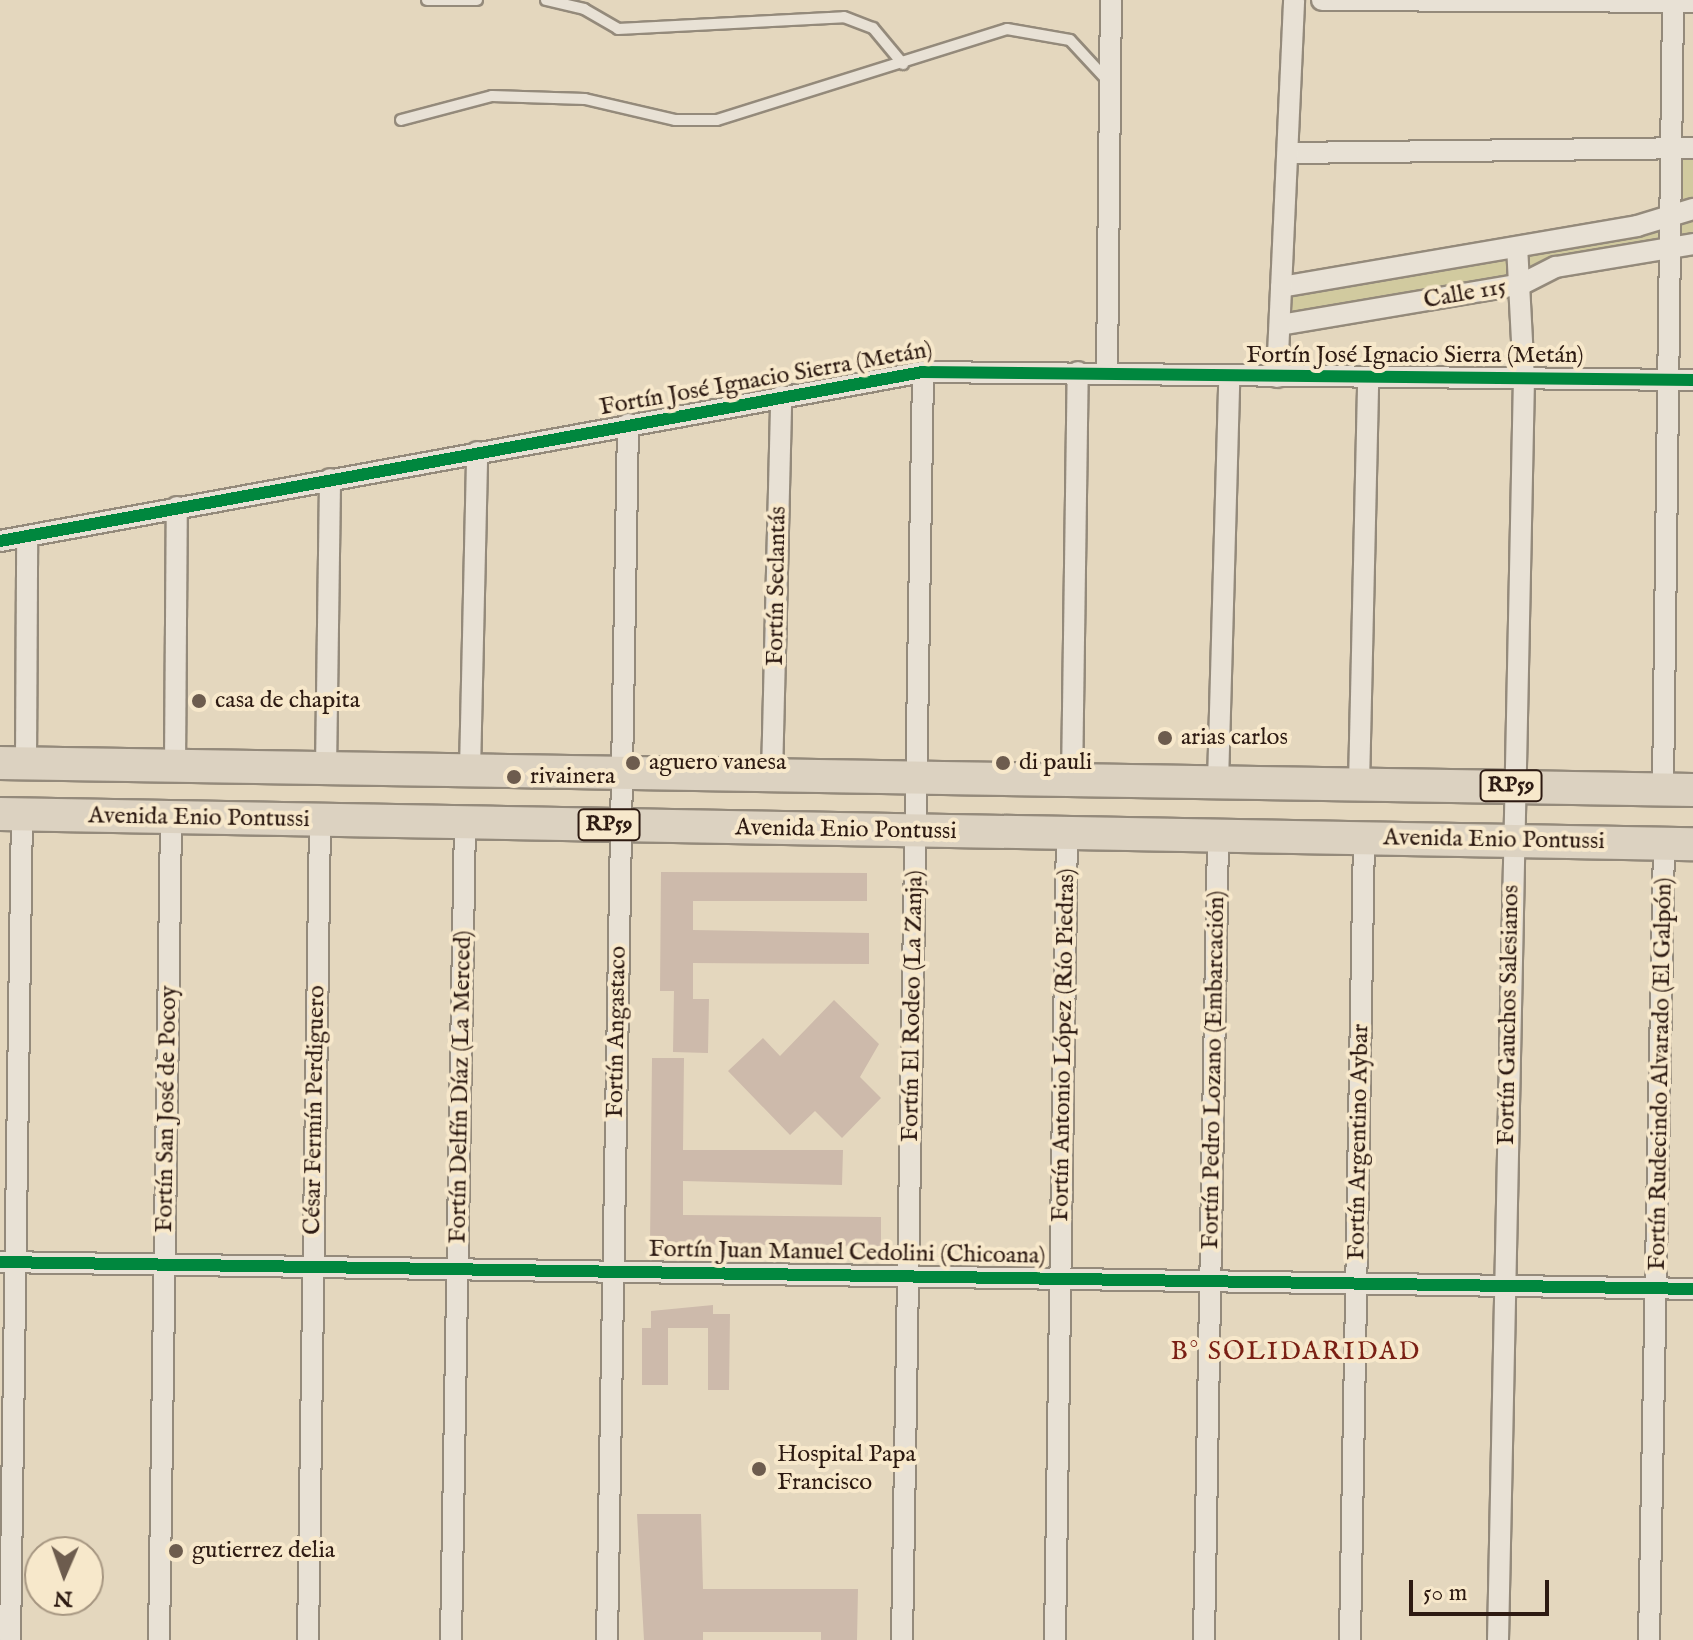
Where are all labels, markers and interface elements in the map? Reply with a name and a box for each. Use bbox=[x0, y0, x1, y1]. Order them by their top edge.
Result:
street label: Calle 115 bbox=[1421, 273, 1509, 315]
street label: Fortín José Ignacio Sierra (Metán) bbox=[597, 336, 935, 422]
street label: Fortín José Ignacio Sierra (Metán) bbox=[1246, 342, 1584, 370]
street label: Fortín Seclantás bbox=[761, 506, 793, 666]
place label: casa de chapita bbox=[215, 687, 360, 715]
marker: casa de chapita bbox=[190, 692, 208, 710]
place label: arias carlos bbox=[1181, 724, 1288, 752]
marker: arias carlos bbox=[1156, 729, 1174, 747]
place label: aguero vanesa bbox=[649, 749, 786, 777]
place label: di pauli bbox=[1019, 749, 1092, 777]
marker: aguero vanesa bbox=[624, 754, 642, 772]
marker: di pauli bbox=[994, 754, 1012, 772]
place label: rivainera bbox=[530, 763, 615, 791]
marker: rivainera bbox=[505, 768, 523, 786]
road number: RP59 bbox=[1479, 768, 1543, 804]
street label: Avenida Enio Pontussi bbox=[88, 802, 310, 834]
road number: RP59 bbox=[577, 807, 641, 843]
street label: Avenida Enio Pontussi bbox=[735, 814, 957, 846]
street label: Avenida Enio Pontussi bbox=[1383, 824, 1605, 856]
street label: Fortín Antonio López (Río Piedras) bbox=[1047, 868, 1081, 1222]
street label: Fortín El Rodeo (La Zanja) bbox=[896, 870, 930, 1142]
street label: Fortín Rudecindo Alvarado (El Galpón) bbox=[1643, 877, 1679, 1271]
street label: Fortín Gauchos Salesianos bbox=[1492, 885, 1526, 1145]
street label: Fortín Pedro Lozano (Embarcación) bbox=[1196, 890, 1232, 1250]
street label: Fortín Delfín Díaz (La Merced) bbox=[444, 930, 478, 1244]
street label: Fortín Angastaco bbox=[601, 946, 633, 1118]
street label: Fortín San José de Pocoy bbox=[150, 985, 184, 1233]
street label: César Fermín Perdiguero bbox=[298, 985, 332, 1235]
street label: Fortín Argentino Aybar bbox=[1343, 1024, 1375, 1260]
street label: Fortín Juan Manuel Cedolini (Chicoana) bbox=[648, 1235, 1046, 1271]
district label: B° SOLIDARIDAD bbox=[1171, 1336, 1421, 1368]
place label: Hospital Papa Francisco bbox=[777, 1441, 916, 1497]
marker: Hospital Papa Francisco bbox=[748, 1458, 770, 1480]
north arrow bbox=[24, 1536, 104, 1616]
place label: gutierrez delia bbox=[192, 1537, 335, 1565]
marker: gutierrez delia bbox=[167, 1542, 185, 1560]
scale bar bbox=[1413, 1564, 1553, 1614]
text: 50 m bbox=[1423, 1578, 1467, 1609]
text: N bbox=[53, 1584, 73, 1612]

